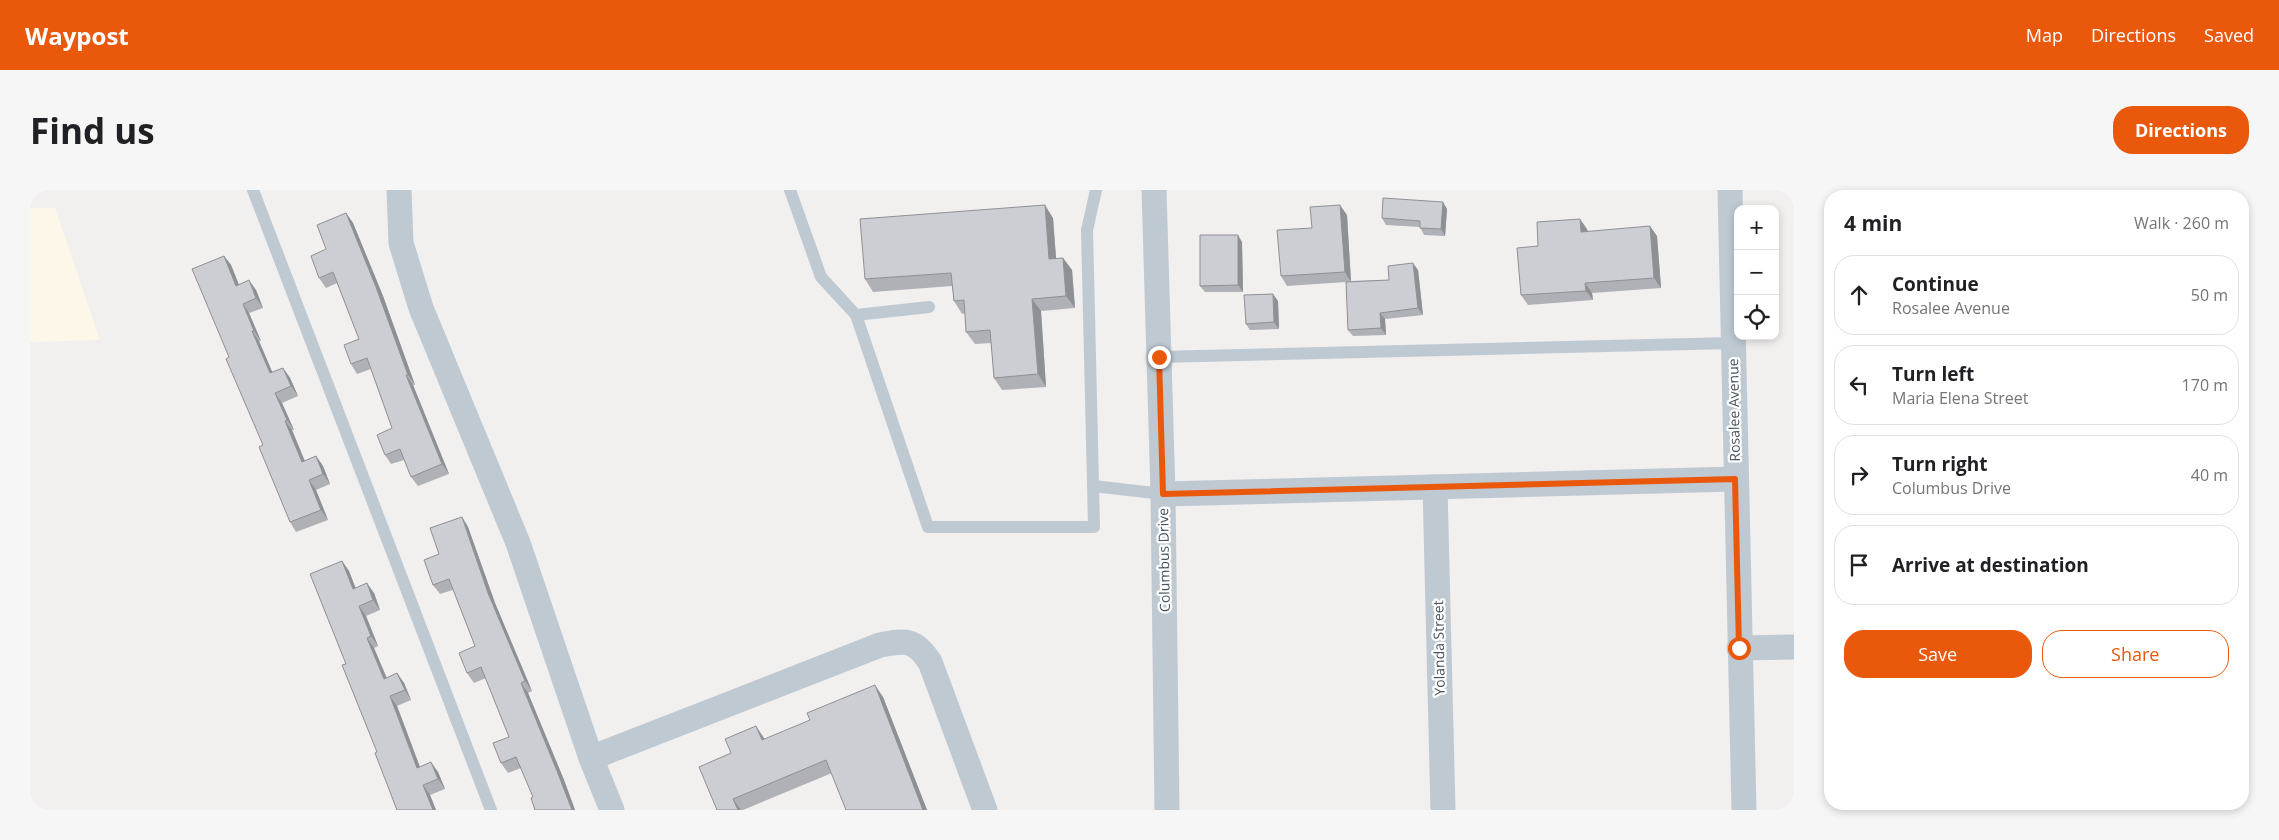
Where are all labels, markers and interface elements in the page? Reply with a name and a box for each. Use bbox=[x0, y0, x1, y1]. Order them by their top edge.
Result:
text: Waypost bbox=[25, 19, 129, 52]
text: Map bbox=[2026, 23, 2063, 47]
text: Directions bbox=[2091, 23, 2176, 47]
text: Saved bbox=[2204, 23, 2254, 47]
button: Directions bbox=[2113, 106, 2249, 154]
text: Find us bbox=[30, 107, 155, 154]
map controls bbox=[1734, 205, 1779, 340]
button: + bbox=[1734, 205, 1779, 250]
text: 4 min bbox=[1844, 209, 1902, 237]
text: Walk · 260 m bbox=[2134, 212, 2229, 234]
button: − bbox=[1734, 250, 1779, 295]
text: Continue bbox=[1892, 271, 1979, 297]
icon: ahead bbox=[1845, 281, 1873, 309]
text: 50 m bbox=[2191, 284, 2228, 306]
button: locate bbox=[1734, 295, 1779, 340]
text: Rosalee Avenue bbox=[1892, 297, 2010, 319]
route end bbox=[1148, 346, 1171, 369]
street label: Rosalee Avenue bbox=[1723, 358, 1744, 462]
text: Turn left bbox=[1892, 361, 1974, 387]
icon: left bbox=[1845, 371, 1873, 399]
text: 170 m bbox=[2182, 374, 2228, 396]
text: Maria Elena Street bbox=[1892, 387, 2028, 409]
text: Turn right bbox=[1892, 451, 1987, 477]
icon: right bbox=[1845, 461, 1873, 489]
text: 40 m bbox=[2191, 464, 2228, 486]
text: Columbus Drive bbox=[1892, 477, 2011, 499]
street label: Columbus Drive bbox=[1153, 508, 1174, 612]
icon: arrive bbox=[1845, 551, 1873, 579]
text: Arrive at destination bbox=[1892, 552, 2089, 578]
street label: Yolanda Street bbox=[1428, 600, 1449, 696]
button: Save bbox=[1844, 630, 2032, 678]
button: Share bbox=[2042, 630, 2229, 678]
route start bbox=[1728, 637, 1751, 660]

